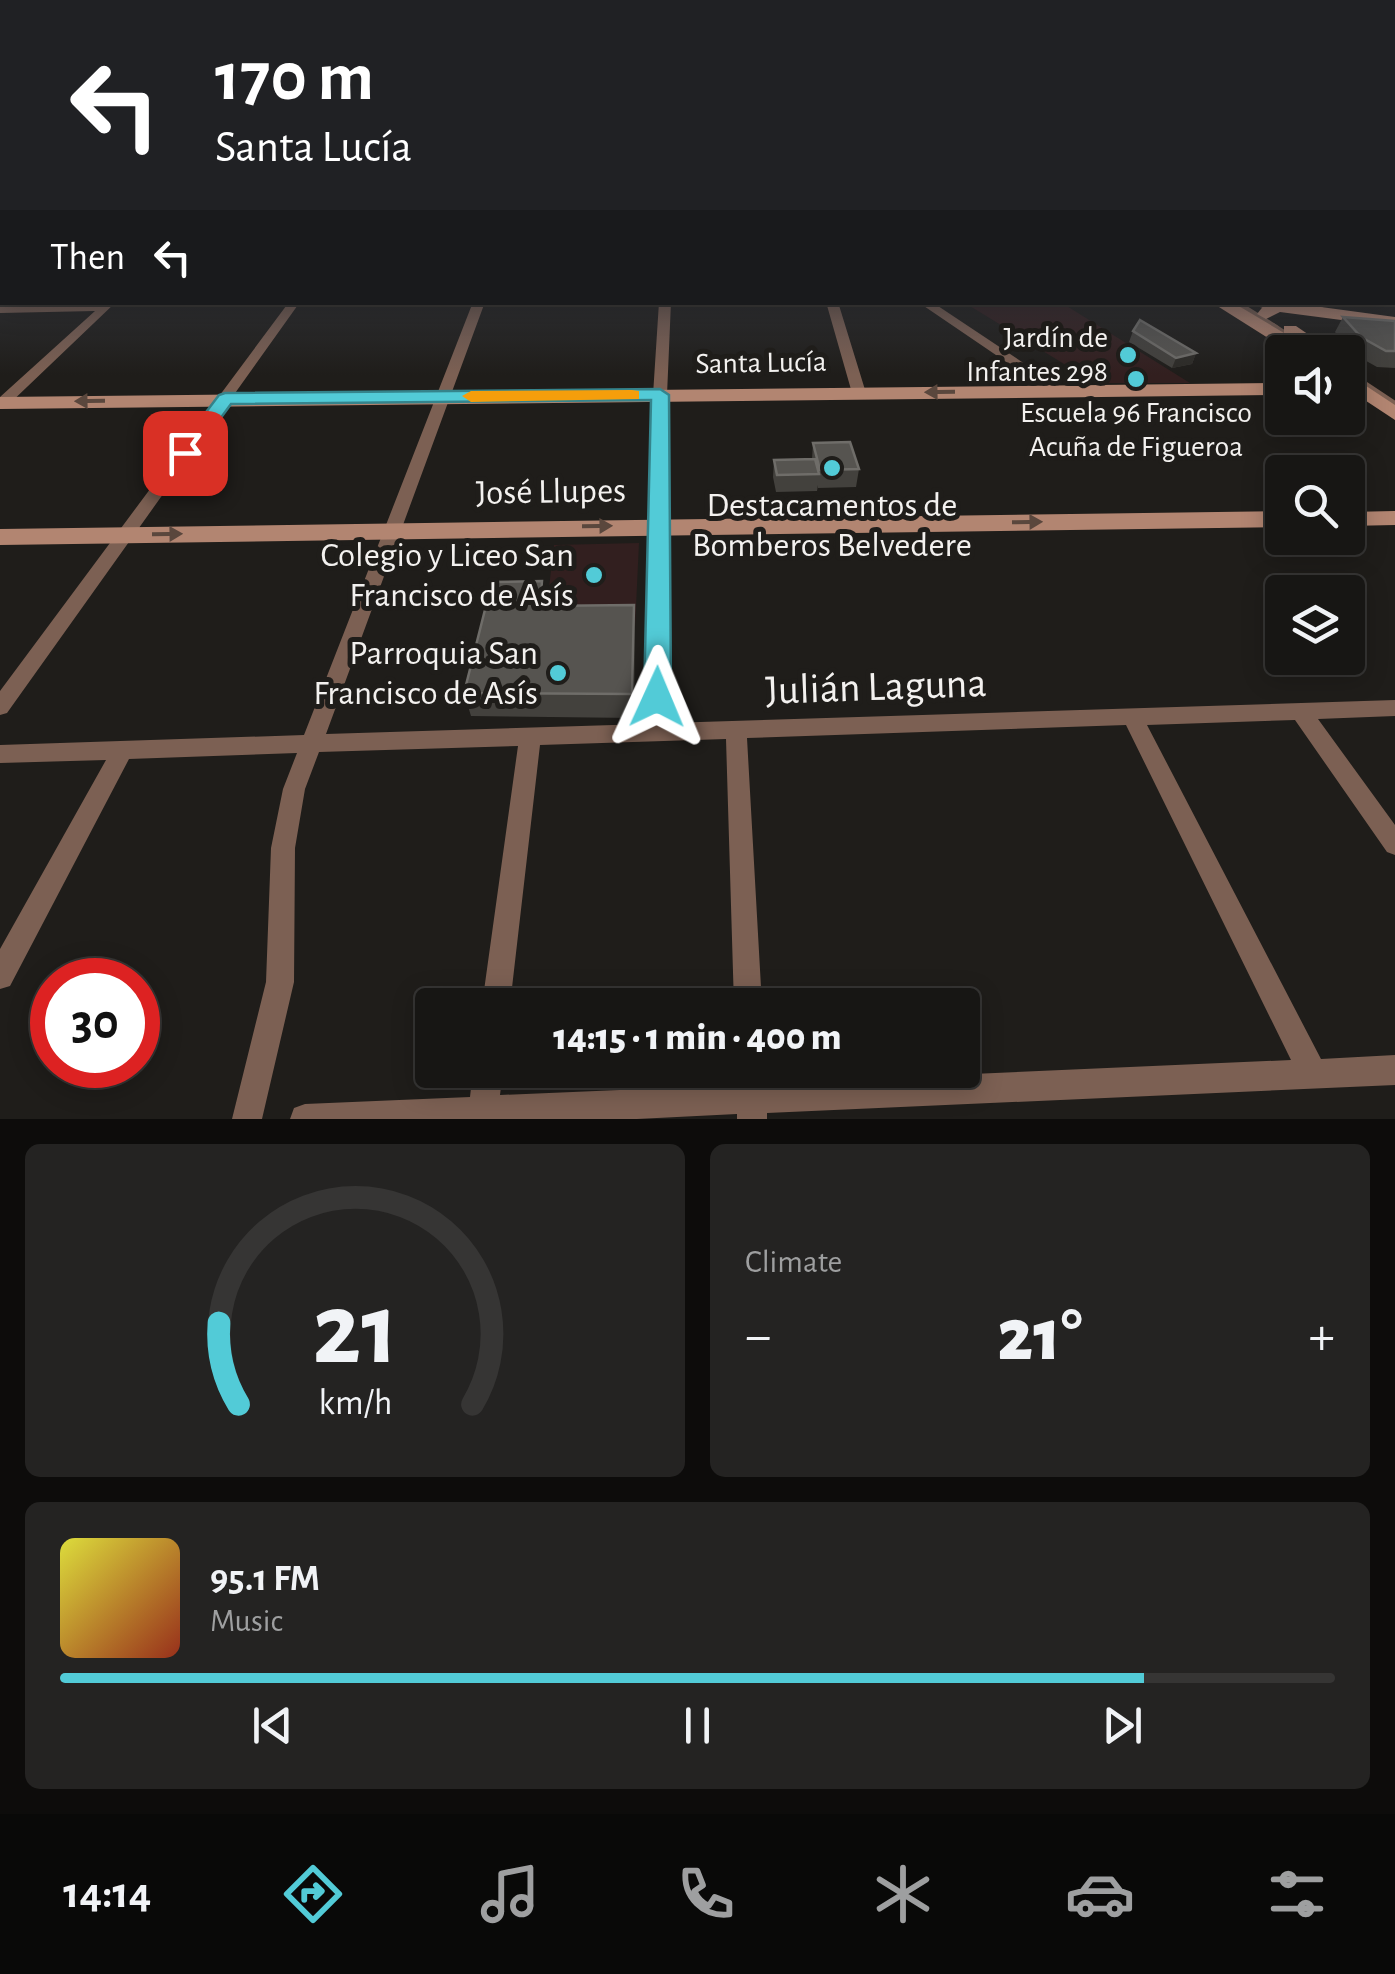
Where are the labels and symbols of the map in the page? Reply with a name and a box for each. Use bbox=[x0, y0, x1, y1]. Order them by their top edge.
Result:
place label: Jardín de Infantes 298 bbox=[966, 323, 1108, 387]
marker: Jardín de Infantes 298 bbox=[1117, 344, 1139, 366]
street label: Santa Lucía bbox=[695, 347, 827, 379]
marker: Escuela 96 Francisco Acuña de Figueroa bbox=[1125, 368, 1147, 390]
one-way arrow bbox=[924, 384, 956, 400]
one-way arrow bbox=[74, 394, 106, 410]
place label: Escuela 96 Francisco Acuña de Figueroa bbox=[1020, 398, 1252, 462]
pin bbox=[143, 411, 228, 496]
marker: Destacamentos de Bomberos Belvedere bbox=[821, 457, 843, 479]
street label: José Llupes bbox=[476, 473, 626, 511]
place label: Destacamentos de Bomberos Belvedere bbox=[692, 488, 972, 563]
one-way arrow bbox=[1012, 513, 1044, 529]
one-way arrow bbox=[582, 518, 614, 534]
one-way arrow bbox=[152, 525, 184, 541]
place label: Colegio y Liceo San Francisco de Asís bbox=[320, 538, 574, 613]
marker: Colegio y Liceo San Francisco de Asís bbox=[583, 564, 605, 586]
place label: Parroquia San Francisco de Asís bbox=[313, 636, 538, 711]
position arrow bbox=[605, 645, 709, 749]
marker: Parroquia San Francisco de Asís bbox=[547, 662, 569, 684]
street label: Julián Laguna bbox=[765, 662, 987, 712]
speed limit sign: 30 bbox=[30, 958, 160, 1088]

